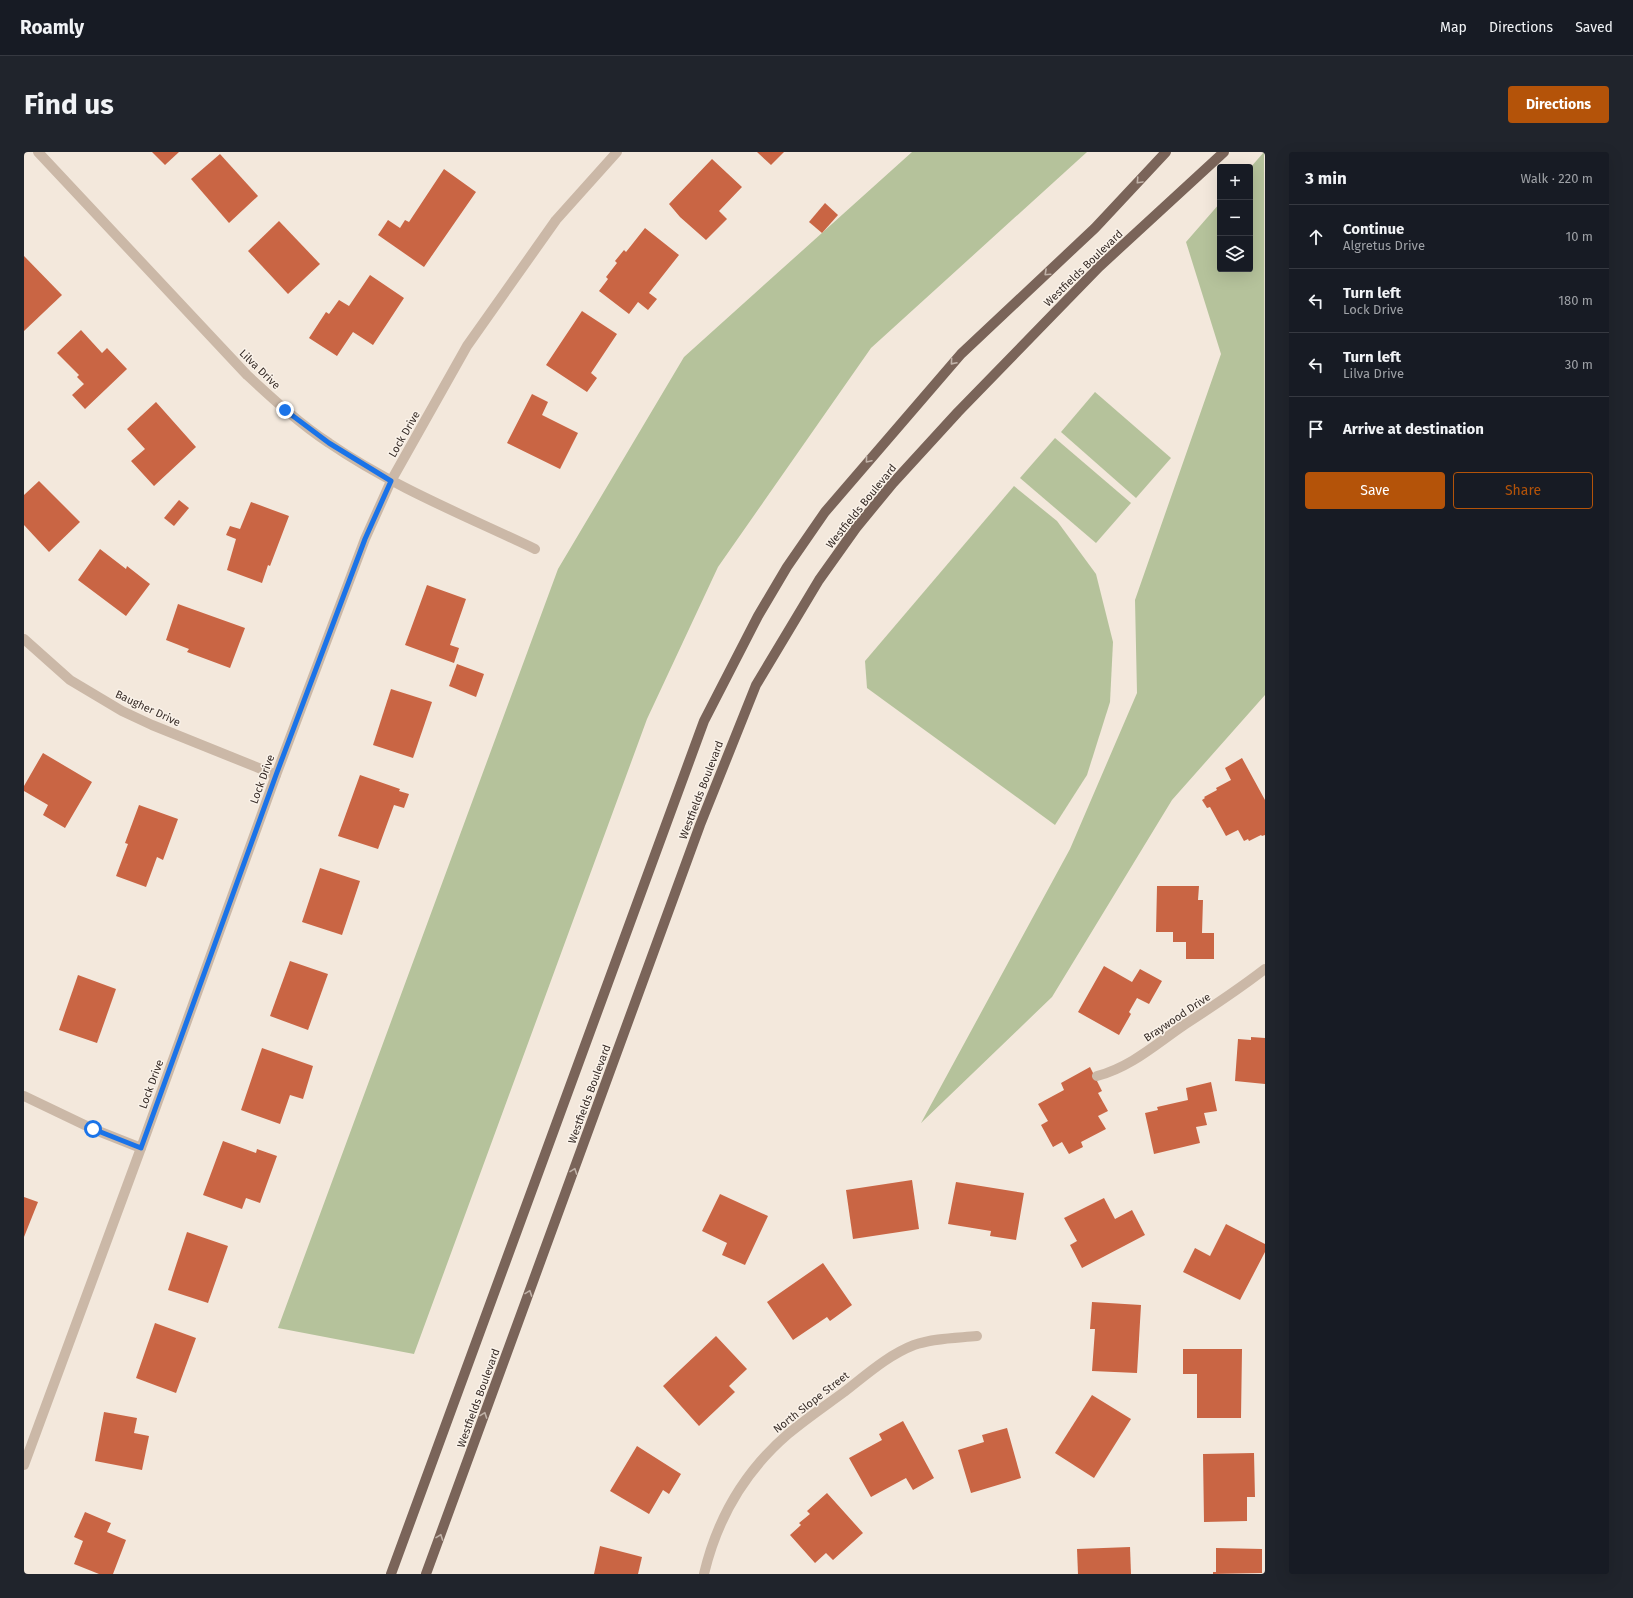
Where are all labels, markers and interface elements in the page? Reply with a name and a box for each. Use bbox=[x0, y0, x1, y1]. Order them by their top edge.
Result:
text: Roamly bbox=[20, 16, 84, 39]
text: Map bbox=[1440, 19, 1467, 36]
text: Directions bbox=[1489, 19, 1553, 36]
text: Saved bbox=[1575, 19, 1613, 36]
button: Directions bbox=[1508, 86, 1609, 123]
text: Find us bbox=[24, 88, 114, 121]
map controls bbox=[1217, 164, 1253, 272]
button: + bbox=[1217, 164, 1253, 200]
text: 3 min bbox=[1305, 168, 1347, 189]
text: Walk · 220 m bbox=[1521, 171, 1593, 186]
one-way arrow bbox=[1137, 176, 1144, 183]
button: − bbox=[1217, 200, 1253, 236]
text: Continue bbox=[1343, 220, 1404, 238]
icon: ahead bbox=[1305, 226, 1327, 248]
street label: Westfields Boulevard bbox=[1041, 227, 1125, 309]
text: 10 m bbox=[1566, 229, 1593, 244]
button: layers bbox=[1217, 236, 1253, 272]
text: Algretus Drive bbox=[1343, 238, 1425, 253]
one-way arrow bbox=[1044, 268, 1052, 275]
text: Turn left bbox=[1343, 284, 1401, 302]
icon: left bbox=[1305, 290, 1327, 312]
text: 180 m bbox=[1558, 293, 1593, 308]
text: Lock Drive bbox=[1343, 302, 1404, 317]
street label: Lilva Drive bbox=[237, 347, 283, 392]
text: Turn left bbox=[1343, 348, 1401, 366]
icon: left bbox=[1305, 354, 1327, 376]
one-way arrow bbox=[950, 357, 958, 365]
text: 30 m bbox=[1565, 357, 1593, 372]
text: Lilva Drive bbox=[1343, 366, 1404, 381]
route end bbox=[276, 401, 294, 419]
street label: Lock Drive bbox=[386, 409, 423, 460]
icon: arrive bbox=[1305, 418, 1327, 440]
text: Arrive at destination bbox=[1343, 420, 1484, 438]
one-way arrow bbox=[866, 456, 873, 463]
street label: Westfields Boulevard bbox=[823, 462, 899, 551]
button: Save bbox=[1305, 472, 1445, 509]
button: Share bbox=[1453, 472, 1593, 509]
street label: Baugher Drive bbox=[113, 688, 182, 729]
street label: Westfields Boulevard bbox=[677, 739, 726, 841]
street label: Lock Drive bbox=[248, 753, 277, 805]
street label: Braywood Drive bbox=[1141, 990, 1213, 1045]
street label: Westfields Boulevard bbox=[565, 1043, 613, 1146]
street label: Lock Drive bbox=[137, 1058, 166, 1110]
route start bbox=[84, 1120, 102, 1138]
one-way arrow bbox=[569, 1168, 577, 1175]
one-way arrow bbox=[524, 1290, 533, 1297]
street label: Westfields Boulevard bbox=[454, 1347, 502, 1450]
street label: North Slope Street bbox=[771, 1369, 852, 1436]
one-way arrow bbox=[480, 1412, 488, 1419]
one-way arrow bbox=[435, 1534, 443, 1541]

